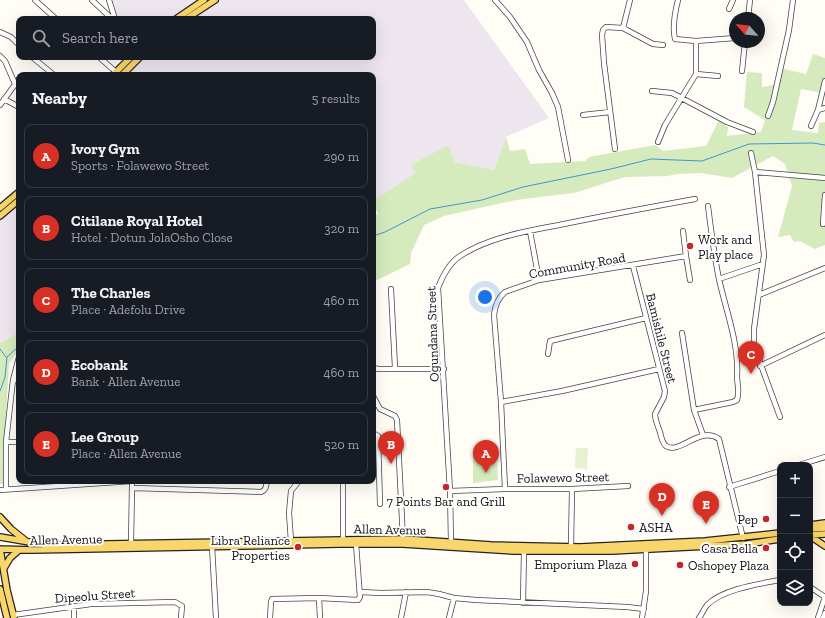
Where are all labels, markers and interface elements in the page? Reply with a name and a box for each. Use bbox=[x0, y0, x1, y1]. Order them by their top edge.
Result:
north arrow bbox=[729, 12, 765, 48]
search box bbox=[16, 16, 376, 60]
icon: search bbox=[30, 27, 52, 49]
text: Search here bbox=[62, 29, 138, 47]
text: Nearby bbox=[32, 88, 87, 108]
text: 5 results bbox=[312, 91, 360, 106]
text: Ivory Gym bbox=[71, 140, 140, 158]
text: A bbox=[42, 149, 50, 164]
text: 290 m bbox=[324, 149, 359, 164]
text: Sports · Folawewo Street bbox=[71, 158, 209, 173]
text: Citilane Royal Hotel bbox=[71, 212, 203, 230]
text: B bbox=[42, 221, 50, 236]
text: 320 m bbox=[324, 221, 359, 236]
text: Hotel · Dotun JolaOsho Close bbox=[71, 230, 233, 245]
place label: Work and Play place bbox=[698, 232, 753, 262]
marker: Work and Play place bbox=[685, 241, 695, 251]
street label: Community Road bbox=[528, 250, 627, 281]
text: The Charles bbox=[71, 284, 150, 302]
street label: Ogundana Street bbox=[423, 286, 442, 382]
your location bbox=[475, 287, 495, 307]
street label: Bamishile Street bbox=[643, 291, 680, 385]
text: C bbox=[42, 293, 50, 308]
text: 460 m bbox=[323, 293, 359, 308]
text: Place · Adefolu Drive bbox=[71, 302, 185, 317]
pin: C bbox=[738, 341, 764, 374]
text: Ecobank bbox=[71, 356, 128, 374]
text: D bbox=[41, 365, 51, 380]
text: 460 m bbox=[323, 365, 359, 380]
text: Bank · Allen Avenue bbox=[71, 374, 180, 389]
text: Lee Group bbox=[71, 428, 139, 446]
pin: B bbox=[378, 431, 404, 464]
text: E bbox=[42, 437, 50, 452]
text: 520 m bbox=[324, 437, 359, 452]
pin: A bbox=[473, 440, 499, 473]
text: Place · Allen Avenue bbox=[71, 446, 181, 461]
map controls bbox=[777, 462, 813, 606]
button: + bbox=[777, 462, 813, 498]
street label: Folawewo Street bbox=[517, 469, 610, 486]
marker: 7 Points Bar and Grill bbox=[441, 482, 451, 492]
pin: D bbox=[649, 483, 675, 516]
pin: E bbox=[693, 491, 719, 524]
place label: 7 Points Bar and Grill bbox=[387, 494, 506, 509]
button: − bbox=[777, 498, 813, 534]
place label: Pep bbox=[738, 512, 758, 527]
marker: Pep bbox=[761, 514, 771, 524]
place label: ASHA bbox=[639, 520, 673, 535]
street label: Allen Avenue bbox=[354, 521, 426, 538]
marker: ASHA bbox=[626, 522, 636, 532]
street label: Allen Avenue bbox=[30, 531, 102, 548]
place label: Libra Reliance Properties bbox=[211, 533, 290, 563]
button: locate bbox=[777, 534, 813, 570]
place label: Casa Bella bbox=[701, 541, 759, 556]
marker: Libra Reliance Properties bbox=[293, 542, 303, 552]
marker: Casa Bella bbox=[761, 543, 771, 553]
place label: Emporium Plaza bbox=[534, 557, 628, 572]
place label: Oshopey Plaza bbox=[688, 558, 770, 573]
marker: Emporium Plaza bbox=[630, 559, 640, 569]
marker: Oshopey Plaza bbox=[675, 560, 685, 570]
button: layers bbox=[777, 570, 813, 606]
street label: Dipeolu Street bbox=[54, 585, 136, 606]

